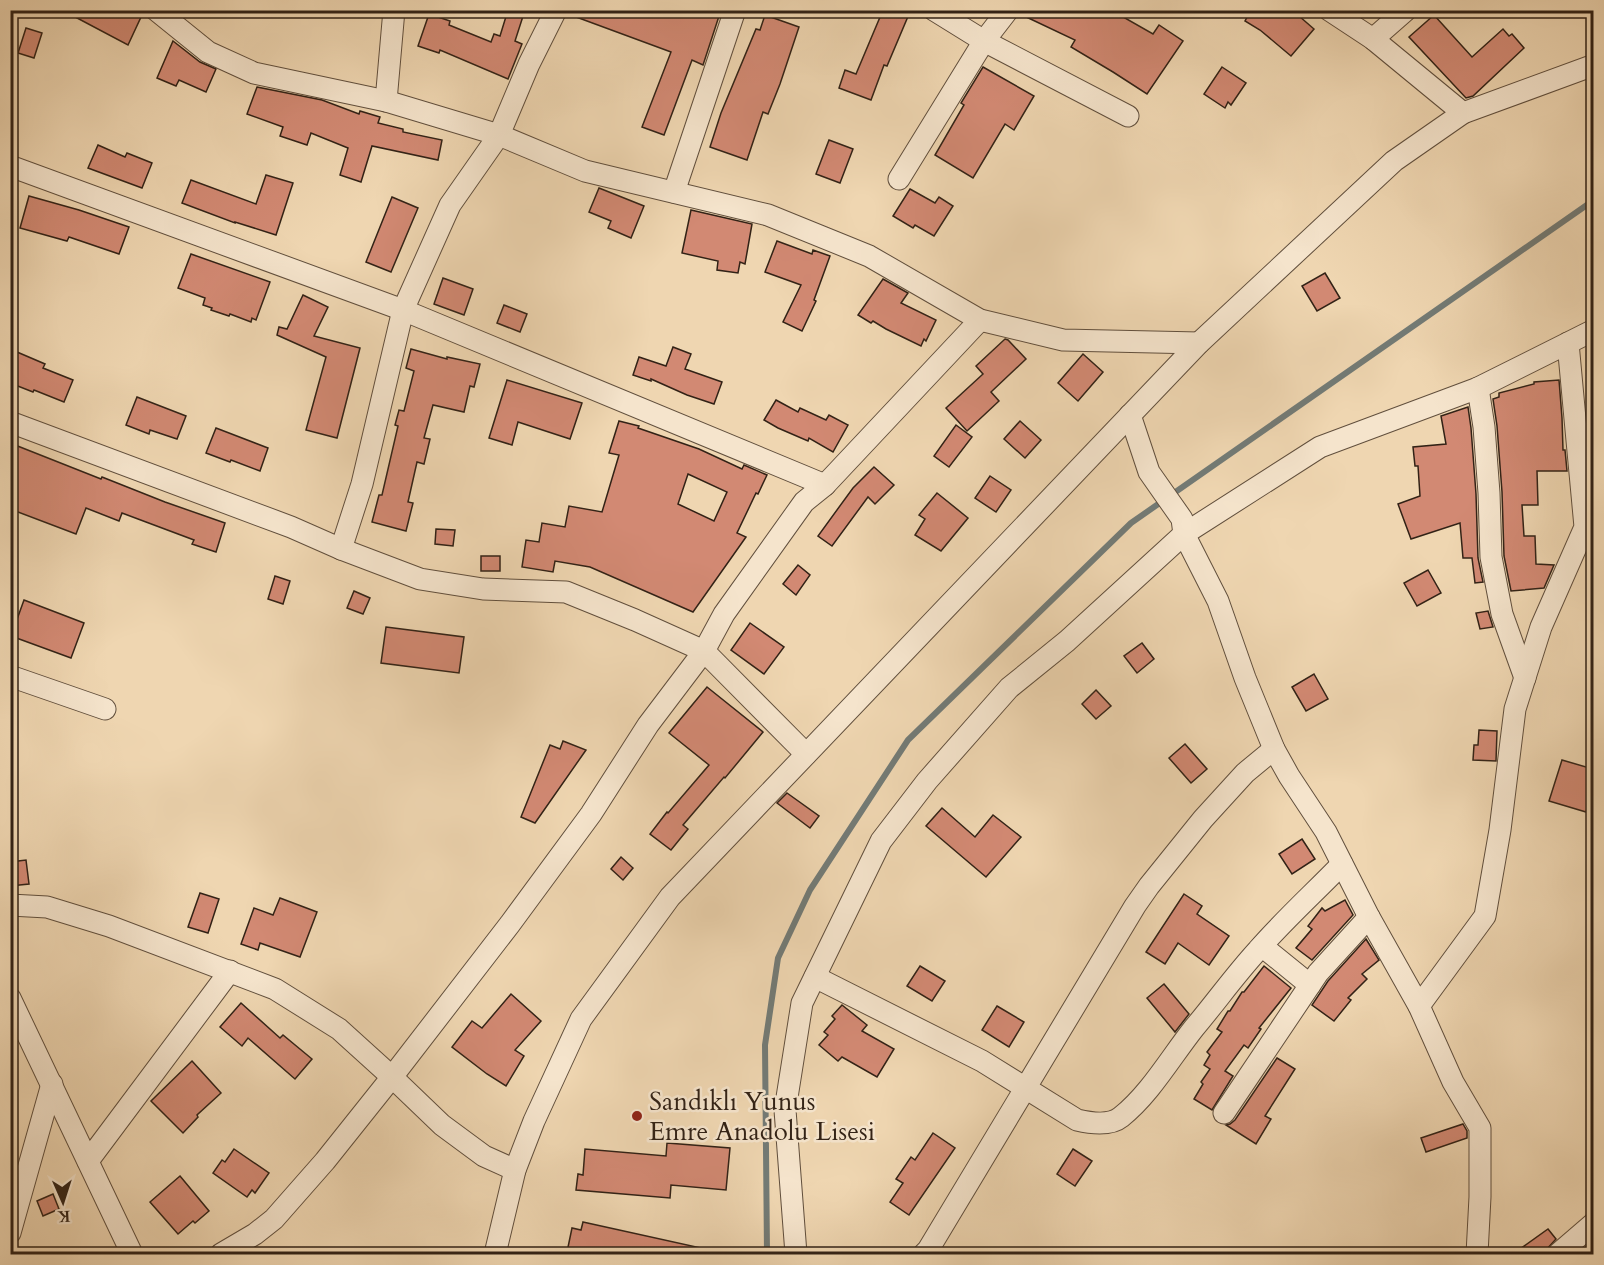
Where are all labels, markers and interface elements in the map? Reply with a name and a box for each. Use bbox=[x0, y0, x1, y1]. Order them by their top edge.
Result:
place label: Sandıklı Yunus Emre Anadolu Lisesi bbox=[649, 1084, 875, 1149]
marker: Sandıklı Yunus Emre Anadolu Lisesi bbox=[630, 1109, 644, 1123]
north arrow bbox=[33, 1172, 93, 1232]
text: K bbox=[57, 1205, 71, 1227]

